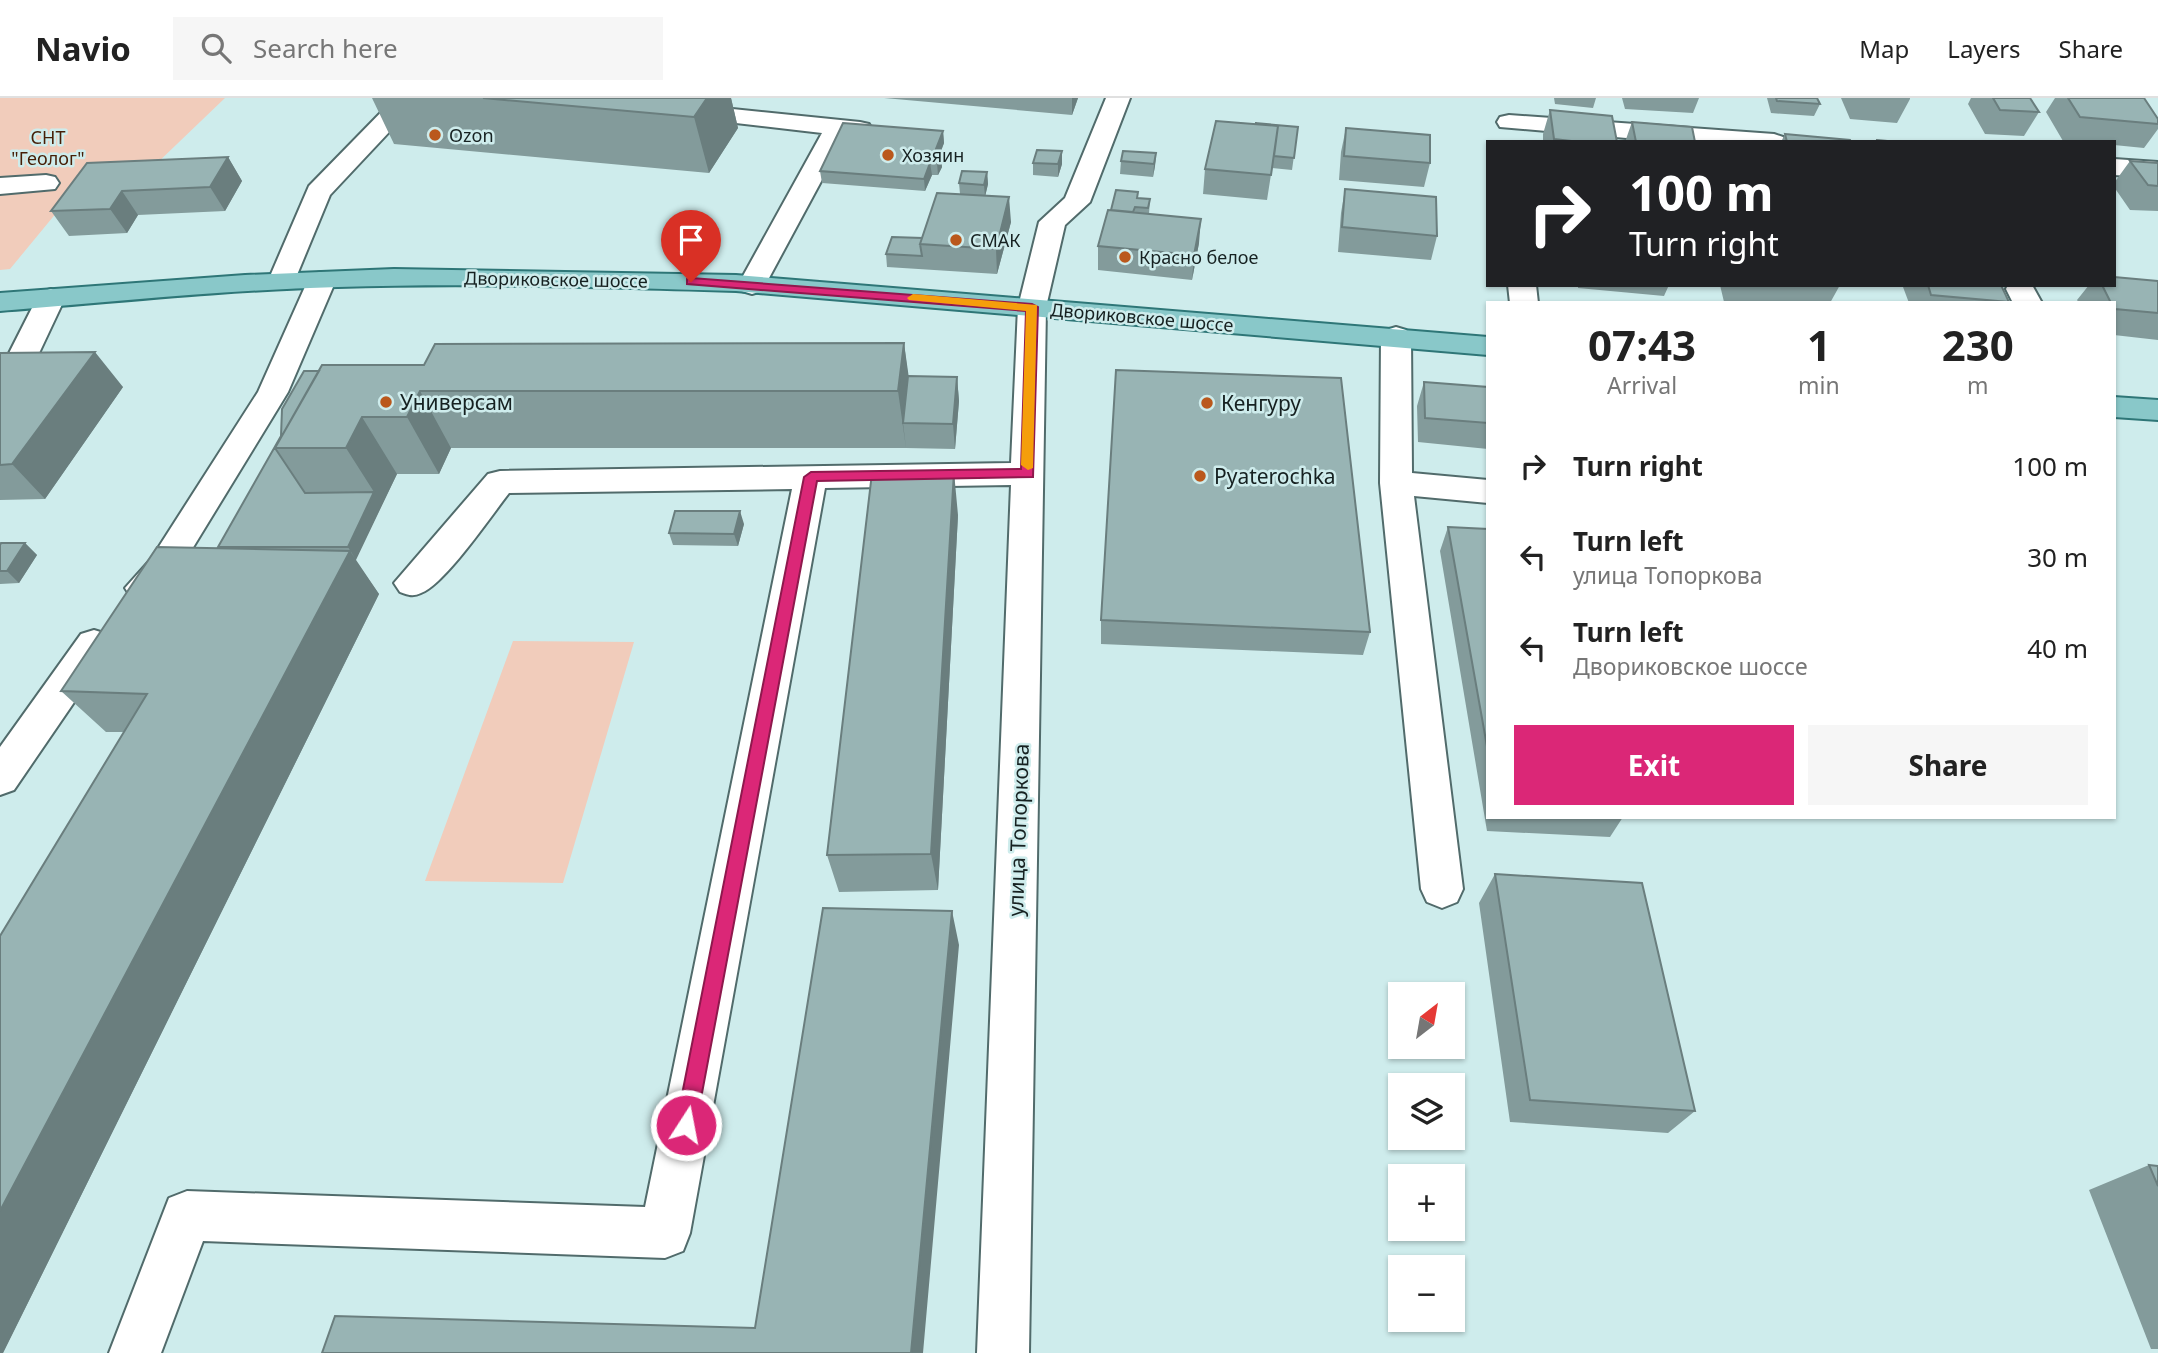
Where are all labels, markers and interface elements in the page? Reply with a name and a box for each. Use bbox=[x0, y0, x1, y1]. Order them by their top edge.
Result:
search box bbox=[173, 17, 663, 80]
text: Navio bbox=[35, 26, 131, 71]
icon: search bbox=[197, 29, 235, 67]
text: Search here bbox=[253, 30, 398, 66]
text: Map bbox=[1859, 32, 1909, 65]
text: Layers bbox=[1947, 32, 2021, 65]
text: Share bbox=[2059, 32, 2123, 65]
place label: Ozon bbox=[449, 123, 494, 147]
park label: СНТ "Геолог" bbox=[11, 125, 85, 170]
marker: Ozon bbox=[427, 127, 443, 143]
place label: Хозяин bbox=[902, 143, 964, 167]
marker: Хозяин bbox=[880, 147, 896, 163]
text: 100 m bbox=[1629, 159, 1774, 225]
icon: right bbox=[1514, 168, 1605, 259]
pin bbox=[661, 210, 721, 282]
icon: arrive bbox=[672, 221, 710, 259]
text: Turn right bbox=[1629, 222, 1779, 265]
place label: СМАК bbox=[970, 228, 1021, 252]
marker: СМАК bbox=[948, 232, 964, 248]
place label: Красно белое bbox=[1139, 245, 1258, 269]
marker: Красно белое bbox=[1117, 249, 1133, 265]
street label: Двориковское шоссе bbox=[464, 265, 648, 293]
street label: Двориковское шоссе bbox=[1050, 297, 1235, 337]
text: 07:43 bbox=[1588, 316, 1696, 373]
text: 1 bbox=[1807, 316, 1831, 373]
text: 230 bbox=[1942, 316, 2014, 373]
text: Arrival bbox=[1607, 369, 1677, 401]
text: min bbox=[1798, 369, 1840, 401]
text: m bbox=[1967, 369, 1989, 401]
place label: Универсам bbox=[400, 388, 513, 416]
place label: Кенгуру bbox=[1221, 389, 1301, 417]
marker: Универсам bbox=[378, 394, 394, 410]
marker: Кенгуру bbox=[1199, 395, 1215, 411]
icon: right bbox=[1514, 447, 1552, 485]
text: Turn right bbox=[1573, 448, 1703, 484]
text: 100 m bbox=[2012, 448, 2088, 484]
place label: Pyaterochka bbox=[1214, 462, 1336, 490]
marker: Pyaterochka bbox=[1192, 468, 1208, 484]
text: Turn left bbox=[1573, 523, 1684, 559]
icon: left bbox=[1514, 538, 1552, 576]
text: 30 m bbox=[2027, 539, 2088, 575]
text: улица Топоркова bbox=[1573, 559, 1762, 591]
text: Turn left bbox=[1573, 614, 1684, 650]
icon: left bbox=[1514, 629, 1552, 667]
text: 40 m bbox=[2027, 630, 2088, 666]
text: Двориковское шоссе bbox=[1573, 650, 1808, 682]
button: Exit bbox=[1514, 725, 1794, 805]
button: Share bbox=[1808, 725, 2088, 805]
street label: улица Топоркова bbox=[1001, 743, 1035, 917]
north arrow bbox=[1388, 982, 1465, 1059]
map controls bbox=[1388, 982, 1465, 1332]
button: layers bbox=[1388, 1073, 1465, 1150]
position arrow bbox=[649, 1088, 723, 1162]
button: + bbox=[1388, 1164, 1465, 1241]
button: − bbox=[1388, 1255, 1465, 1332]

